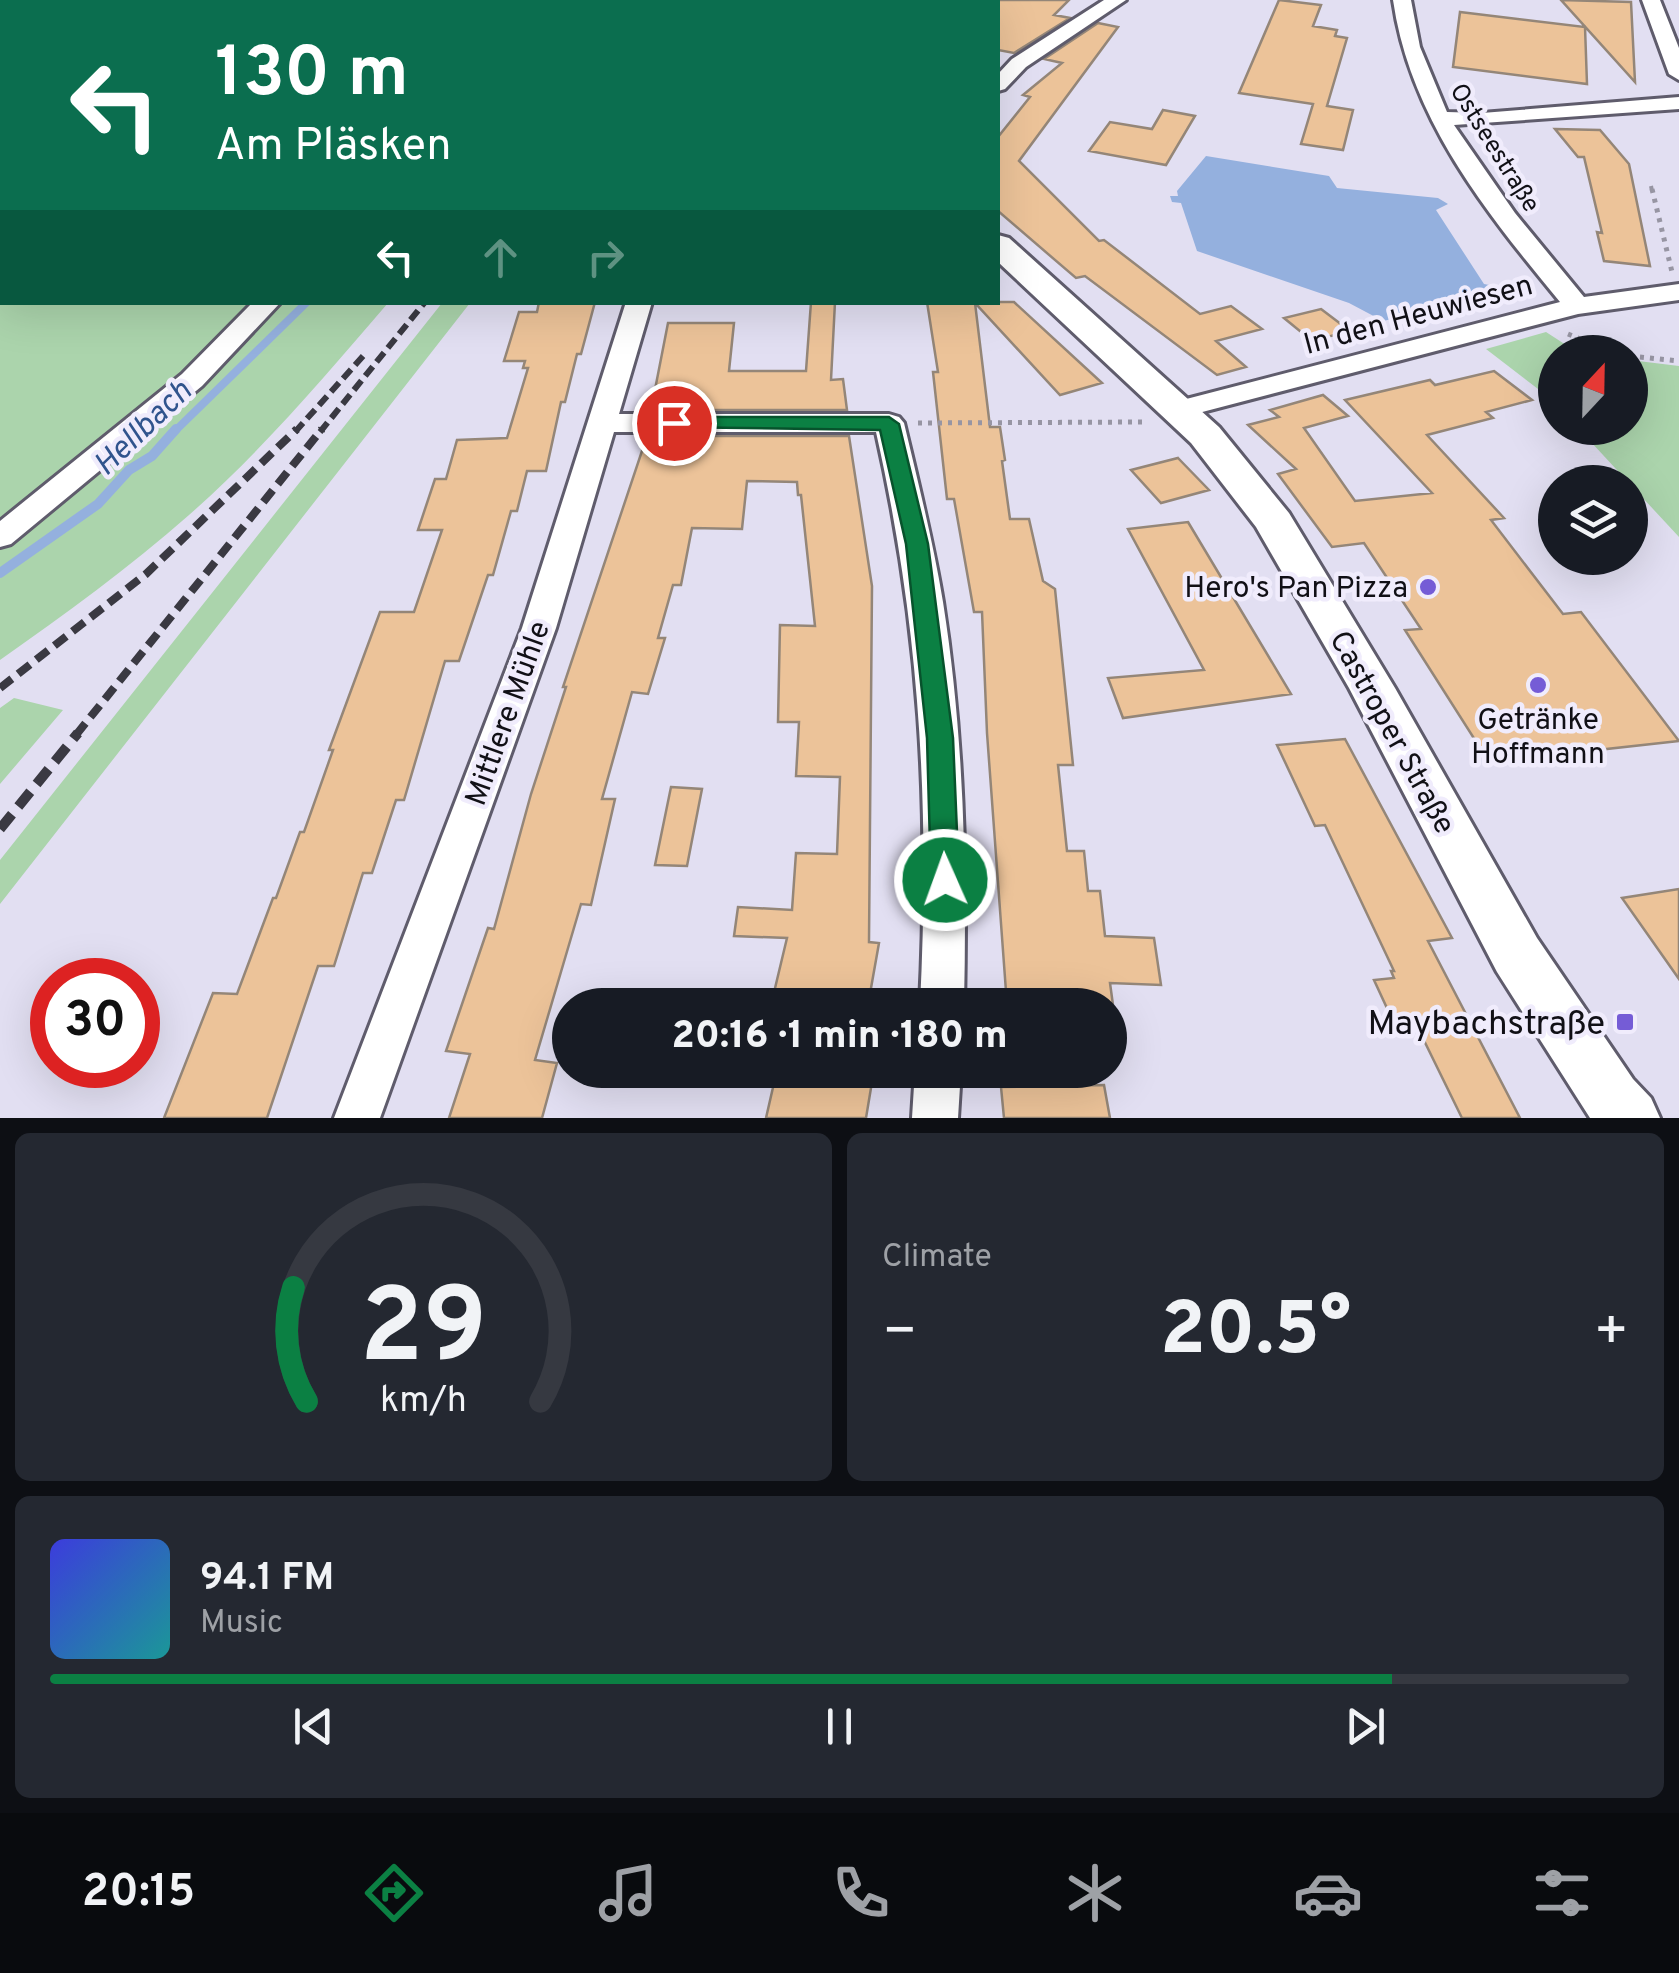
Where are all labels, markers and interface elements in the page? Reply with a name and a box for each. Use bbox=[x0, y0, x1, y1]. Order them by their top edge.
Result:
text: 130 m bbox=[215, 32, 409, 121]
icon: left bbox=[50, 40, 180, 170]
street label: Ostseestraße bbox=[1441, 78, 1546, 219]
text: Am Pläsken bbox=[215, 119, 452, 176]
icon: left bbox=[368, 230, 423, 285]
icon: ahead bbox=[473, 230, 528, 285]
icon: right bbox=[578, 230, 633, 285]
street label: In den Heuwiesen bbox=[1300, 268, 1537, 365]
north arrow bbox=[1538, 335, 1648, 445]
map controls bbox=[1538, 335, 1648, 575]
water label: Hellbach bbox=[87, 372, 202, 486]
pin bbox=[632, 381, 717, 466]
icon: arrive bbox=[647, 396, 702, 451]
button: layers bbox=[1538, 465, 1648, 575]
place label: Hero's Pan Pizza bbox=[1184, 571, 1408, 608]
marker: Hero's Pan Pizza bbox=[1417, 576, 1439, 598]
street label: Mittlere Mühle bbox=[459, 617, 560, 811]
street label: Castroper Straße bbox=[1320, 625, 1462, 841]
marker: Getränke Hoffmann bbox=[1527, 674, 1549, 696]
place label: Getränke Hoffmann bbox=[1471, 703, 1605, 774]
position arrow bbox=[893, 828, 997, 932]
speed limit sign: 30 bbox=[30, 958, 160, 1088]
place label: Maybachstraße bbox=[1367, 1003, 1605, 1047]
marker: Maybachstraße bbox=[1614, 1011, 1636, 1033]
text: 20:16 · 1 min · 180 m bbox=[671, 1013, 1008, 1062]
text: Climate bbox=[882, 1238, 992, 1278]
text: 29 bbox=[360, 1267, 487, 1399]
text: 20.5° bbox=[1160, 1286, 1351, 1381]
text: − bbox=[882, 1299, 917, 1369]
text: + bbox=[1594, 1299, 1629, 1369]
text: km/h bbox=[380, 1379, 467, 1425]
text: 94.1 FM bbox=[200, 1555, 334, 1604]
text: Music bbox=[200, 1604, 283, 1644]
icon: previous bbox=[286, 1699, 341, 1754]
icon: pause bbox=[812, 1699, 867, 1754]
icon: next bbox=[1338, 1699, 1393, 1754]
icon: directions bbox=[359, 1858, 429, 1928]
icon: music bbox=[593, 1858, 663, 1928]
icon: phone bbox=[826, 1858, 896, 1928]
icon: climate bbox=[1060, 1858, 1130, 1928]
icon: car bbox=[1293, 1858, 1363, 1928]
icon: filters bbox=[1527, 1858, 1597, 1928]
text: 20:15 bbox=[82, 1865, 195, 1922]

